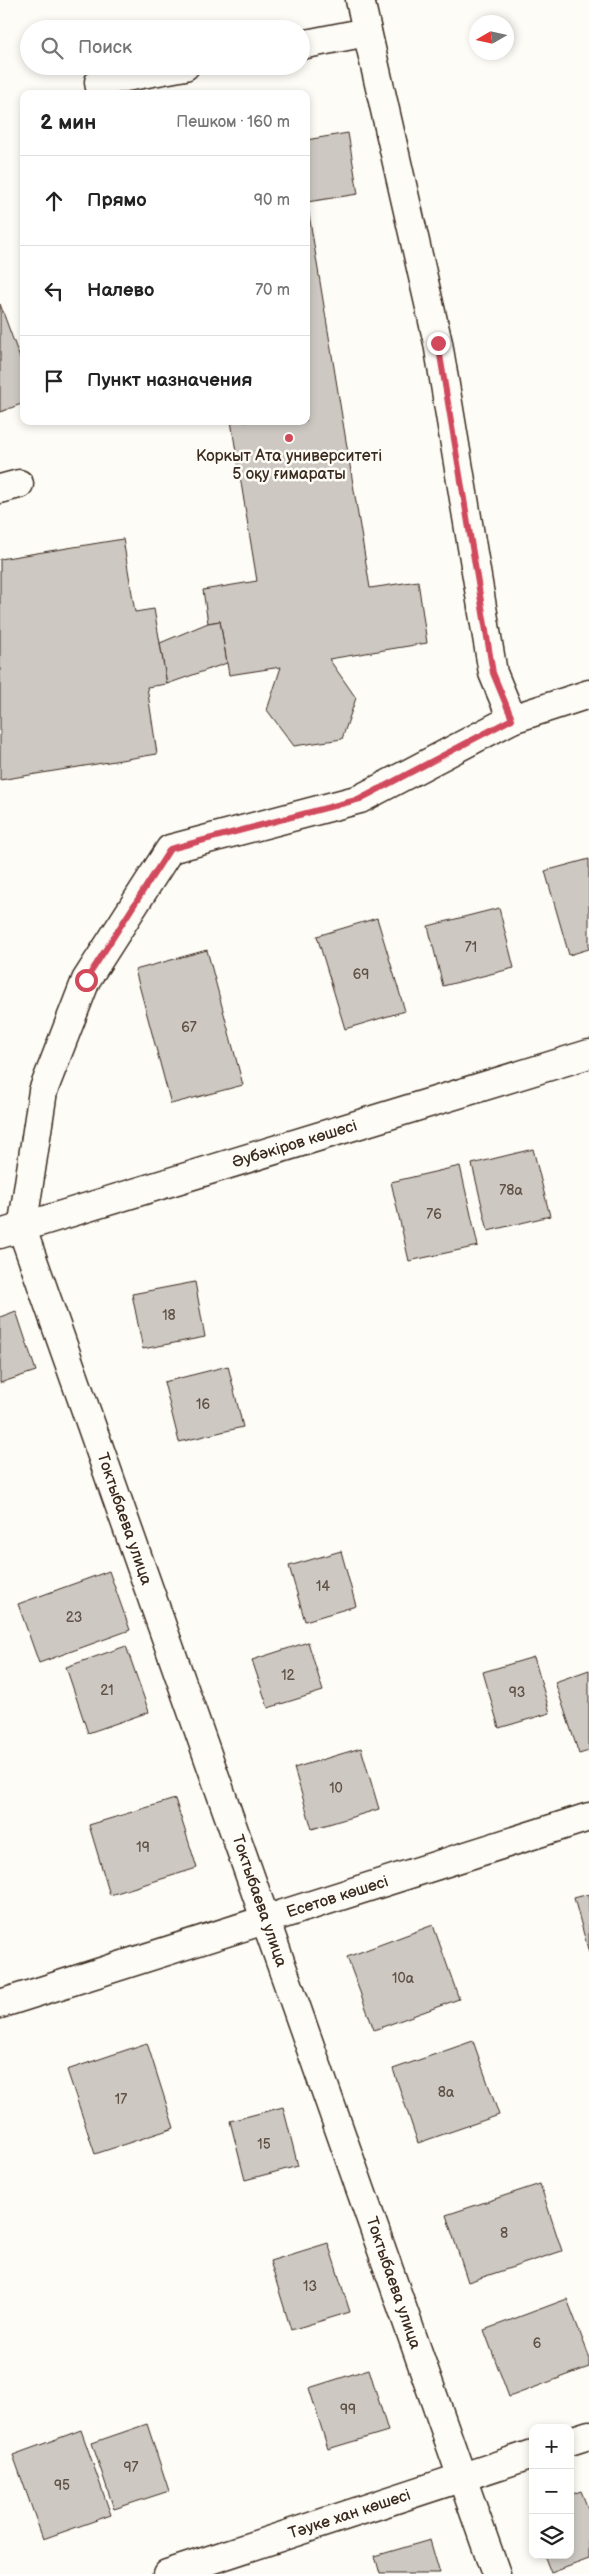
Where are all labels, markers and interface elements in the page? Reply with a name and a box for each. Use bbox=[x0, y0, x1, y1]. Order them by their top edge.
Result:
north arrow bbox=[469, 15, 514, 60]
search box bbox=[20, 20, 310, 75]
icon: search bbox=[38, 34, 66, 62]
text: Поиск bbox=[78, 36, 132, 59]
text: 2 мин bbox=[40, 110, 96, 135]
text: Пешком · 160 m bbox=[176, 113, 290, 132]
icon: ahead bbox=[40, 187, 68, 215]
text: Прямо bbox=[87, 189, 147, 212]
text: 90 m bbox=[254, 191, 290, 210]
icon: left bbox=[40, 277, 68, 305]
text: Налево bbox=[87, 279, 154, 302]
text: 70 m bbox=[255, 281, 290, 300]
route end bbox=[427, 332, 450, 355]
icon: arrive bbox=[40, 367, 68, 395]
text: Пункт назначения bbox=[87, 369, 252, 392]
marker: Коркыт Ата университеті 5 оқу ғимараты bbox=[283, 432, 295, 444]
place label: Коркыт Ата университеті 5 оқу ғимараты bbox=[196, 447, 382, 484]
house number: 71 bbox=[465, 939, 477, 956]
house number: 69 bbox=[353, 966, 369, 983]
route start bbox=[75, 969, 98, 992]
house number: 67 bbox=[181, 1019, 197, 1036]
street label: Әубәкіров көшесі bbox=[230, 1116, 359, 1172]
house number: 78а bbox=[499, 1182, 523, 1199]
house number: 76 bbox=[426, 1206, 442, 1223]
house number: 18 bbox=[162, 1307, 176, 1324]
house number: 16 bbox=[196, 1396, 210, 1413]
street label: Токтыбаева улица bbox=[92, 1450, 156, 1588]
house number: 14 bbox=[316, 1578, 330, 1595]
house number: 23 bbox=[66, 1609, 82, 1626]
house number: 12 bbox=[281, 1667, 296, 1684]
house number: 21 bbox=[100, 1682, 114, 1699]
house number: 93 bbox=[509, 1684, 525, 1701]
house number: 10 bbox=[329, 1780, 343, 1797]
street label: Токтыбаева улица bbox=[227, 1832, 291, 1970]
house number: 19 bbox=[136, 1839, 150, 1856]
street label: Есетов көшесі bbox=[284, 1872, 391, 1922]
house number: 10а bbox=[392, 1970, 415, 1987]
house number: 8а bbox=[438, 2084, 455, 2101]
house number: 17 bbox=[115, 2091, 127, 2108]
house number: 15 bbox=[257, 2136, 271, 2153]
street label: Токтыбаева улица bbox=[361, 2214, 425, 2352]
house number: 8 bbox=[500, 2225, 508, 2242]
house number: 13 bbox=[303, 2278, 317, 2295]
house number: 6 bbox=[533, 2335, 542, 2352]
house number: 99 bbox=[340, 2401, 356, 2418]
map controls bbox=[529, 2424, 574, 2559]
button: + bbox=[529, 2424, 574, 2469]
house number: 97 bbox=[124, 2459, 139, 2476]
button: − bbox=[529, 2469, 574, 2514]
house number: 95 bbox=[54, 2477, 70, 2494]
street label: Тәуке хан көшесі bbox=[286, 2485, 413, 2543]
button: layers bbox=[529, 2514, 574, 2559]

